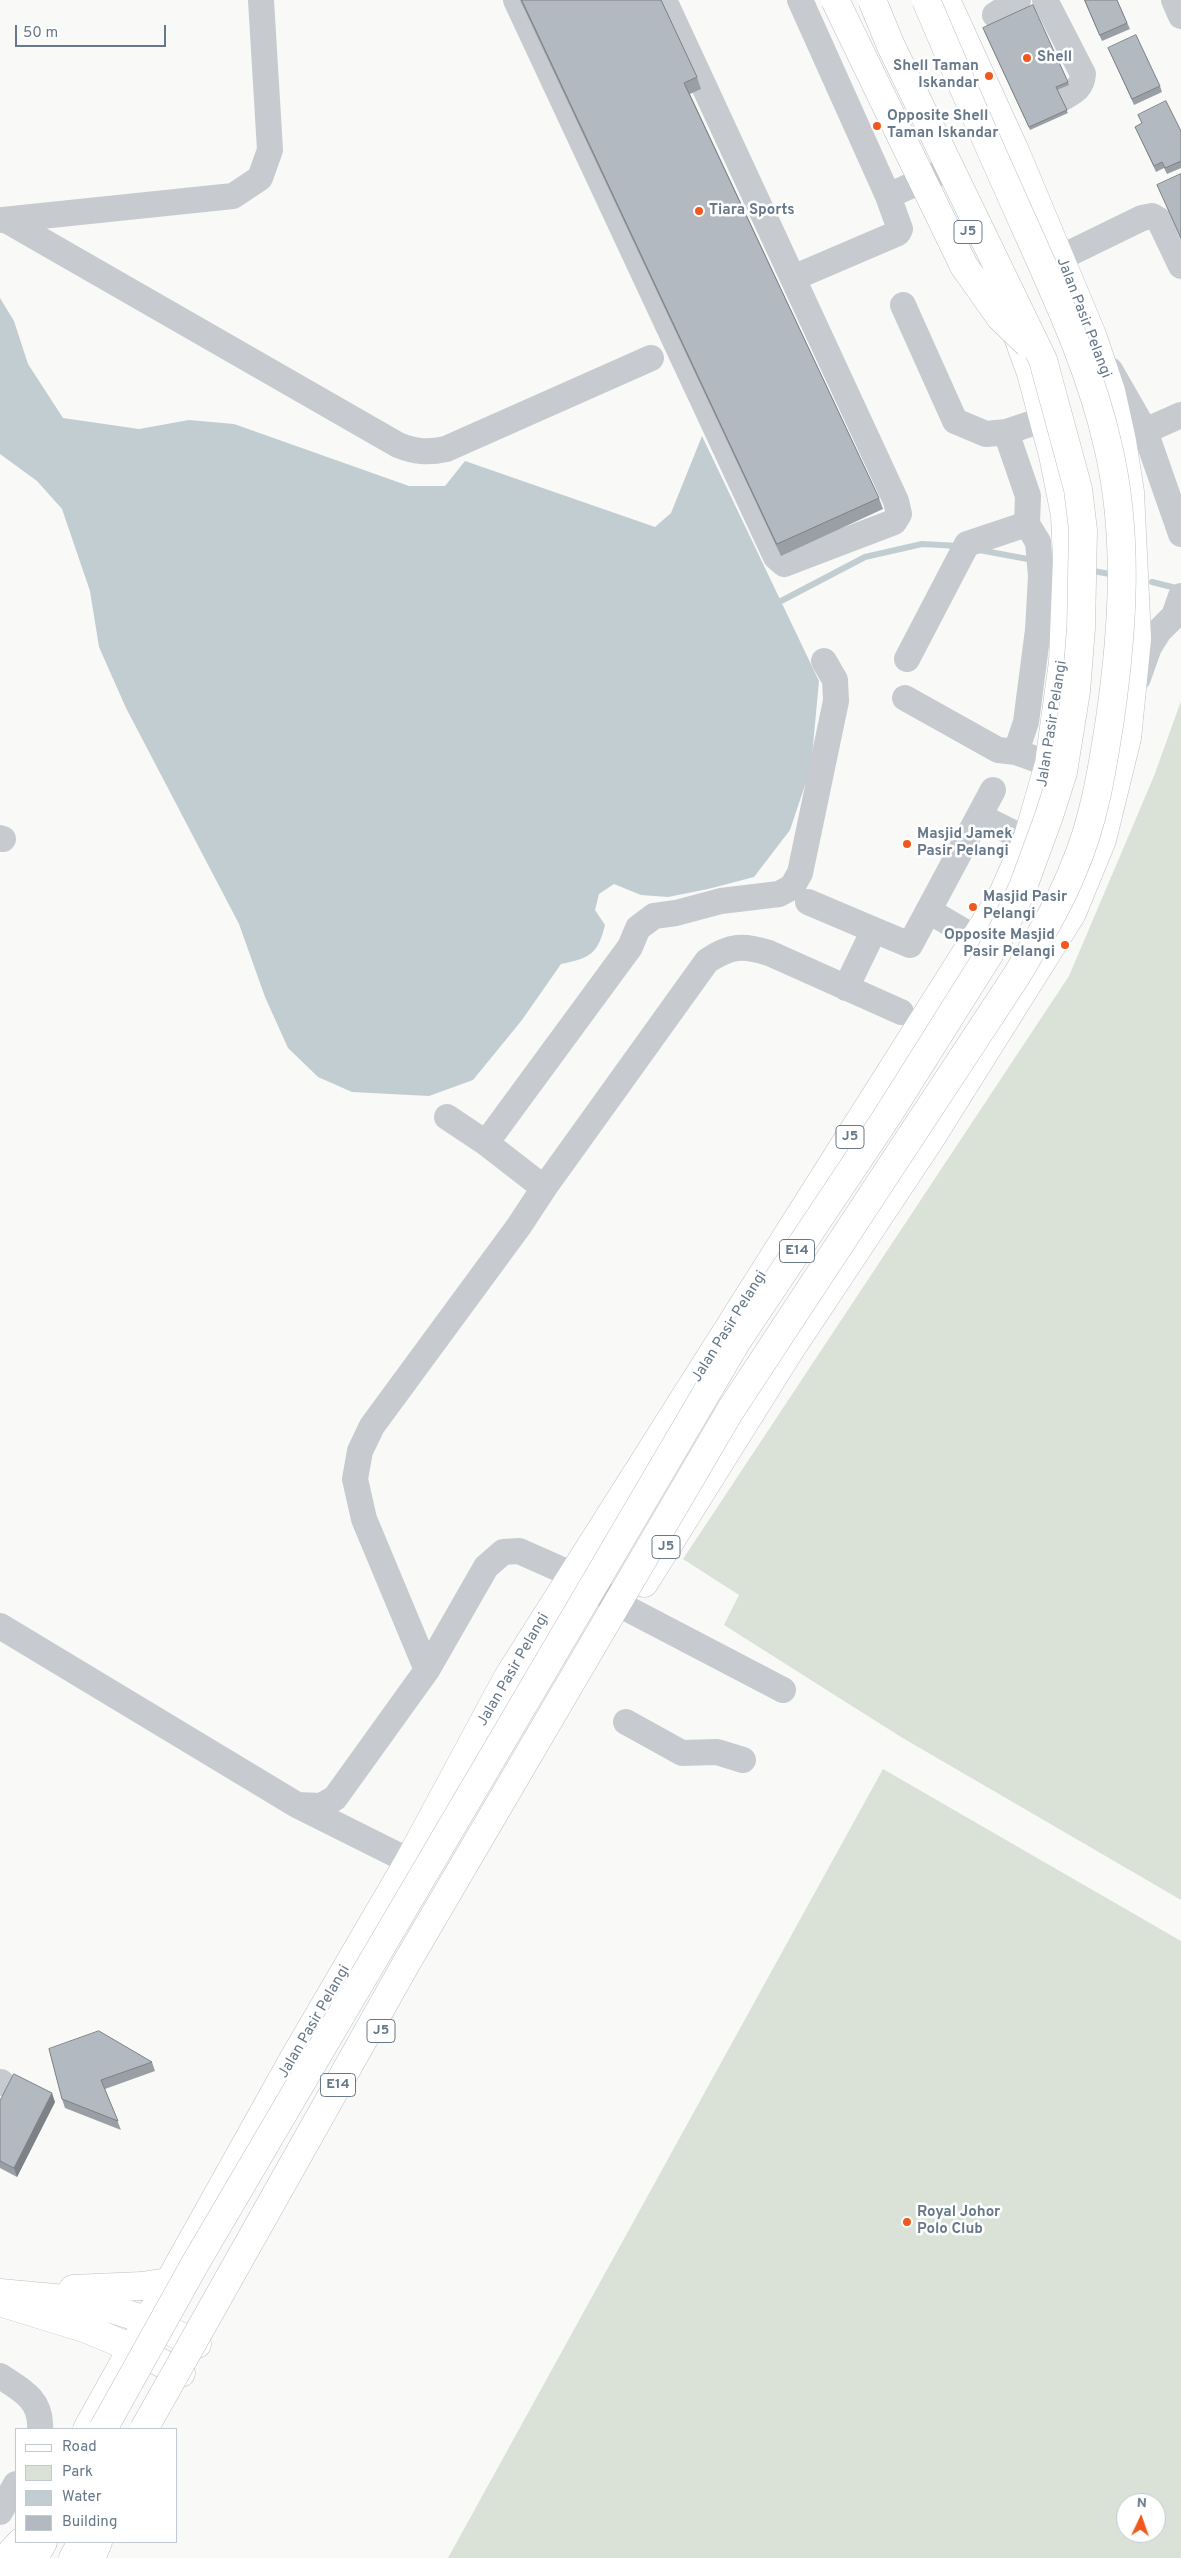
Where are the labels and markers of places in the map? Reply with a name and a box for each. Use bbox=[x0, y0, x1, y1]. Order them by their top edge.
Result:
place label: Shell bbox=[1037, 49, 1072, 67]
marker: Shell bbox=[1021, 52, 1033, 64]
place label: Shell Taman Iskandar bbox=[893, 58, 979, 93]
marker: Shell Taman Iskandar bbox=[983, 70, 995, 82]
place label: Opposite Shell Taman Iskandar bbox=[887, 108, 998, 143]
marker: Opposite Shell Taman Iskandar bbox=[871, 120, 883, 132]
place label: Tiara Sports bbox=[709, 202, 795, 220]
marker: Tiara Sports bbox=[693, 205, 705, 217]
place label: Masjid Jamek Pasir Pelangi bbox=[917, 826, 1013, 861]
marker: Masjid Jamek Pasir Pelangi bbox=[901, 838, 913, 850]
place label: Masjid Pasir Pelangi bbox=[983, 889, 1067, 924]
marker: Masjid Pasir Pelangi bbox=[967, 901, 979, 913]
place label: Opposite Masjid Pasir Pelangi bbox=[944, 927, 1055, 962]
marker: Opposite Masjid Pasir Pelangi bbox=[1059, 939, 1071, 951]
place label: Royal Johor Polo Club bbox=[917, 2204, 1000, 2239]
marker: Royal Johor Polo Club bbox=[901, 2216, 913, 2228]

